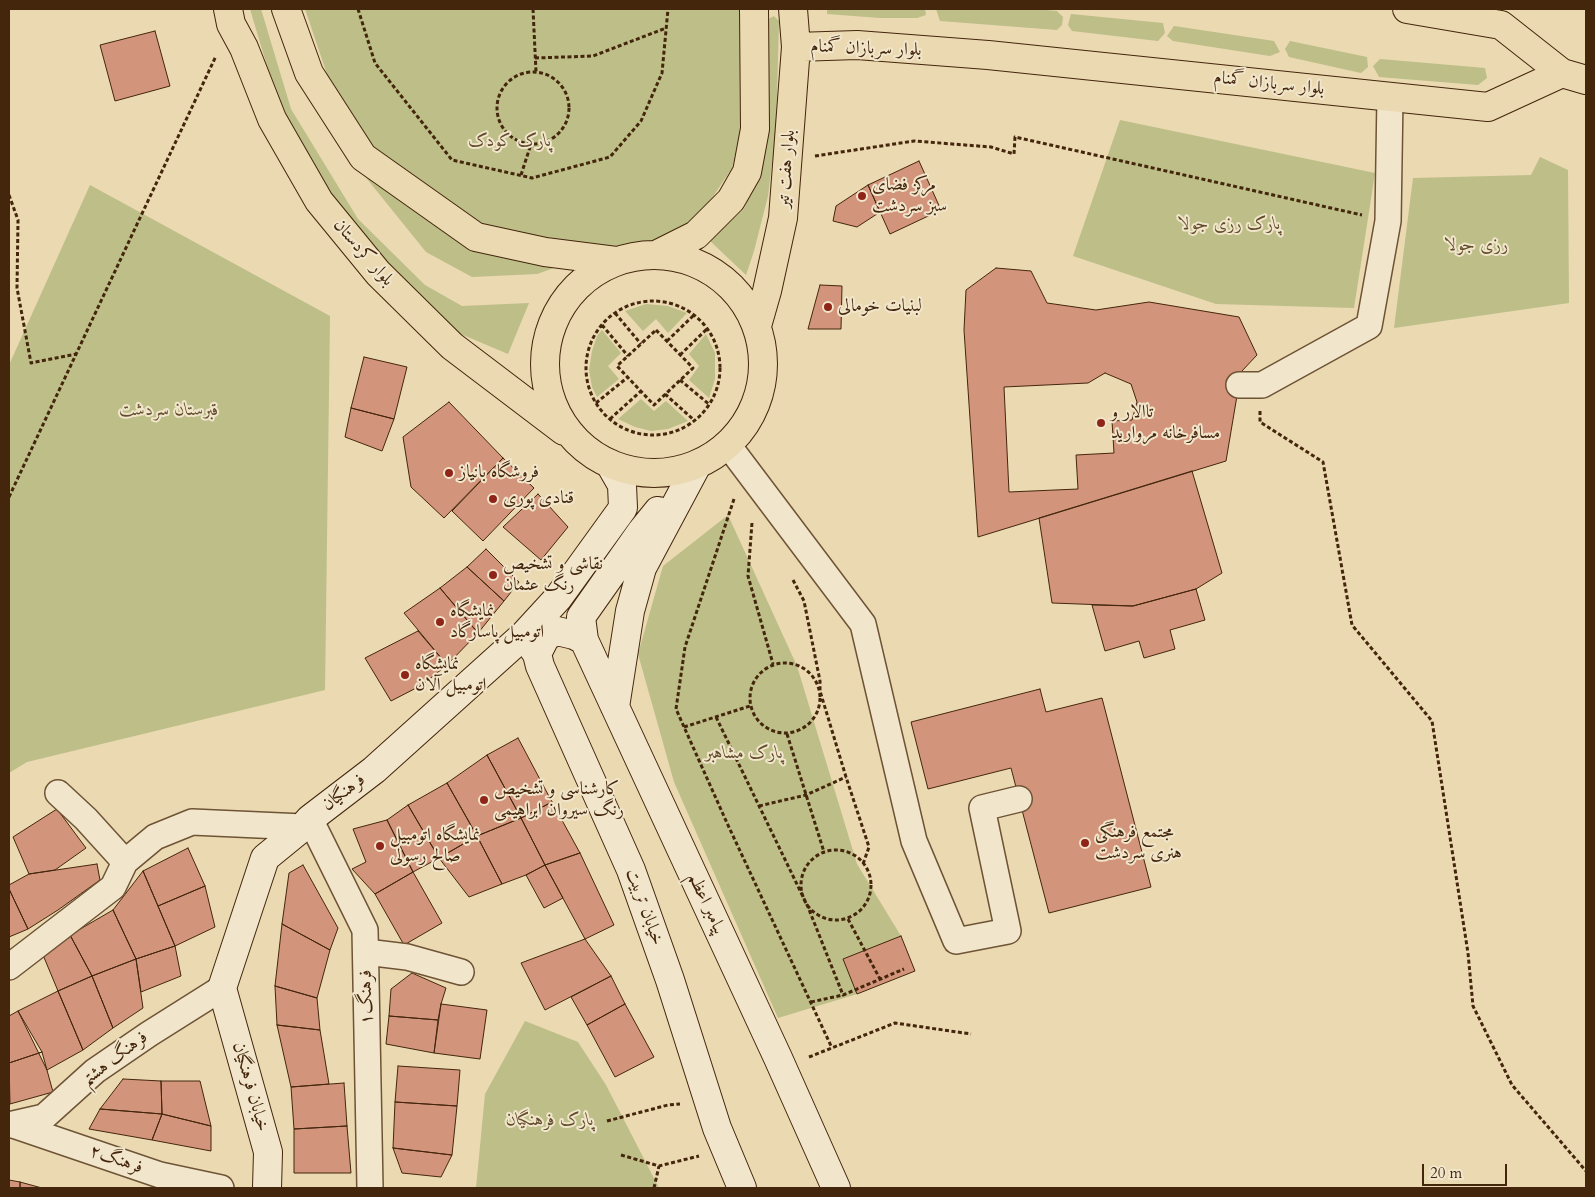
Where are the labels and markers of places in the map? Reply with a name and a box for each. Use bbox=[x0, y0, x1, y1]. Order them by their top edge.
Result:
place label: مرکز فضای سبز سردشت bbox=[872, 175, 947, 218]
marker: مرکز فضای سبز سردشت bbox=[856, 190, 868, 202]
place label: لبنیات خومالی bbox=[838, 296, 922, 318]
marker: لبنیات خومالی bbox=[822, 301, 834, 313]
place label: تاالار و مسافرخانه مروارید bbox=[1111, 402, 1220, 444]
marker: تاالار و مسافرخانه مروارید bbox=[1095, 417, 1107, 429]
place label: فروشگاه بانیاز bbox=[459, 462, 539, 484]
marker: فروشگاه بانیاز bbox=[443, 467, 455, 479]
place label: قنادی پوری bbox=[503, 488, 574, 510]
marker: قنادی پوری bbox=[487, 493, 499, 505]
place label: نقاشی و تشخیص رنگ عثمان bbox=[503, 554, 603, 596]
marker: نقاشی و تشخیص رنگ عثمان bbox=[487, 569, 499, 581]
place label: نمایشگاه اتومبیل پاسارگاد bbox=[450, 601, 544, 644]
marker: نمایشگاه اتومبیل پاسارگاد bbox=[434, 616, 446, 628]
place label: نمایشگاه اتومبیل آلان bbox=[415, 654, 487, 696]
marker: نمایشگاه اتومبیل آلان bbox=[399, 669, 411, 681]
place label: کارشناسی و تشخیص رنگ سیروان ابراهیمی bbox=[494, 779, 624, 822]
marker: کارشناسی و تشخیص رنگ سیروان ابراهیمی bbox=[478, 794, 490, 806]
place label: مجتمع فرهنگی هنری سردشت bbox=[1095, 822, 1182, 864]
place label: نمایشگاه اتومبیل صالح رسولی bbox=[390, 825, 480, 868]
marker: مجتمع فرهنگی هنری سردشت bbox=[1079, 837, 1091, 849]
marker: نمایشگاه اتومبیل صالح رسولی bbox=[374, 840, 386, 852]

